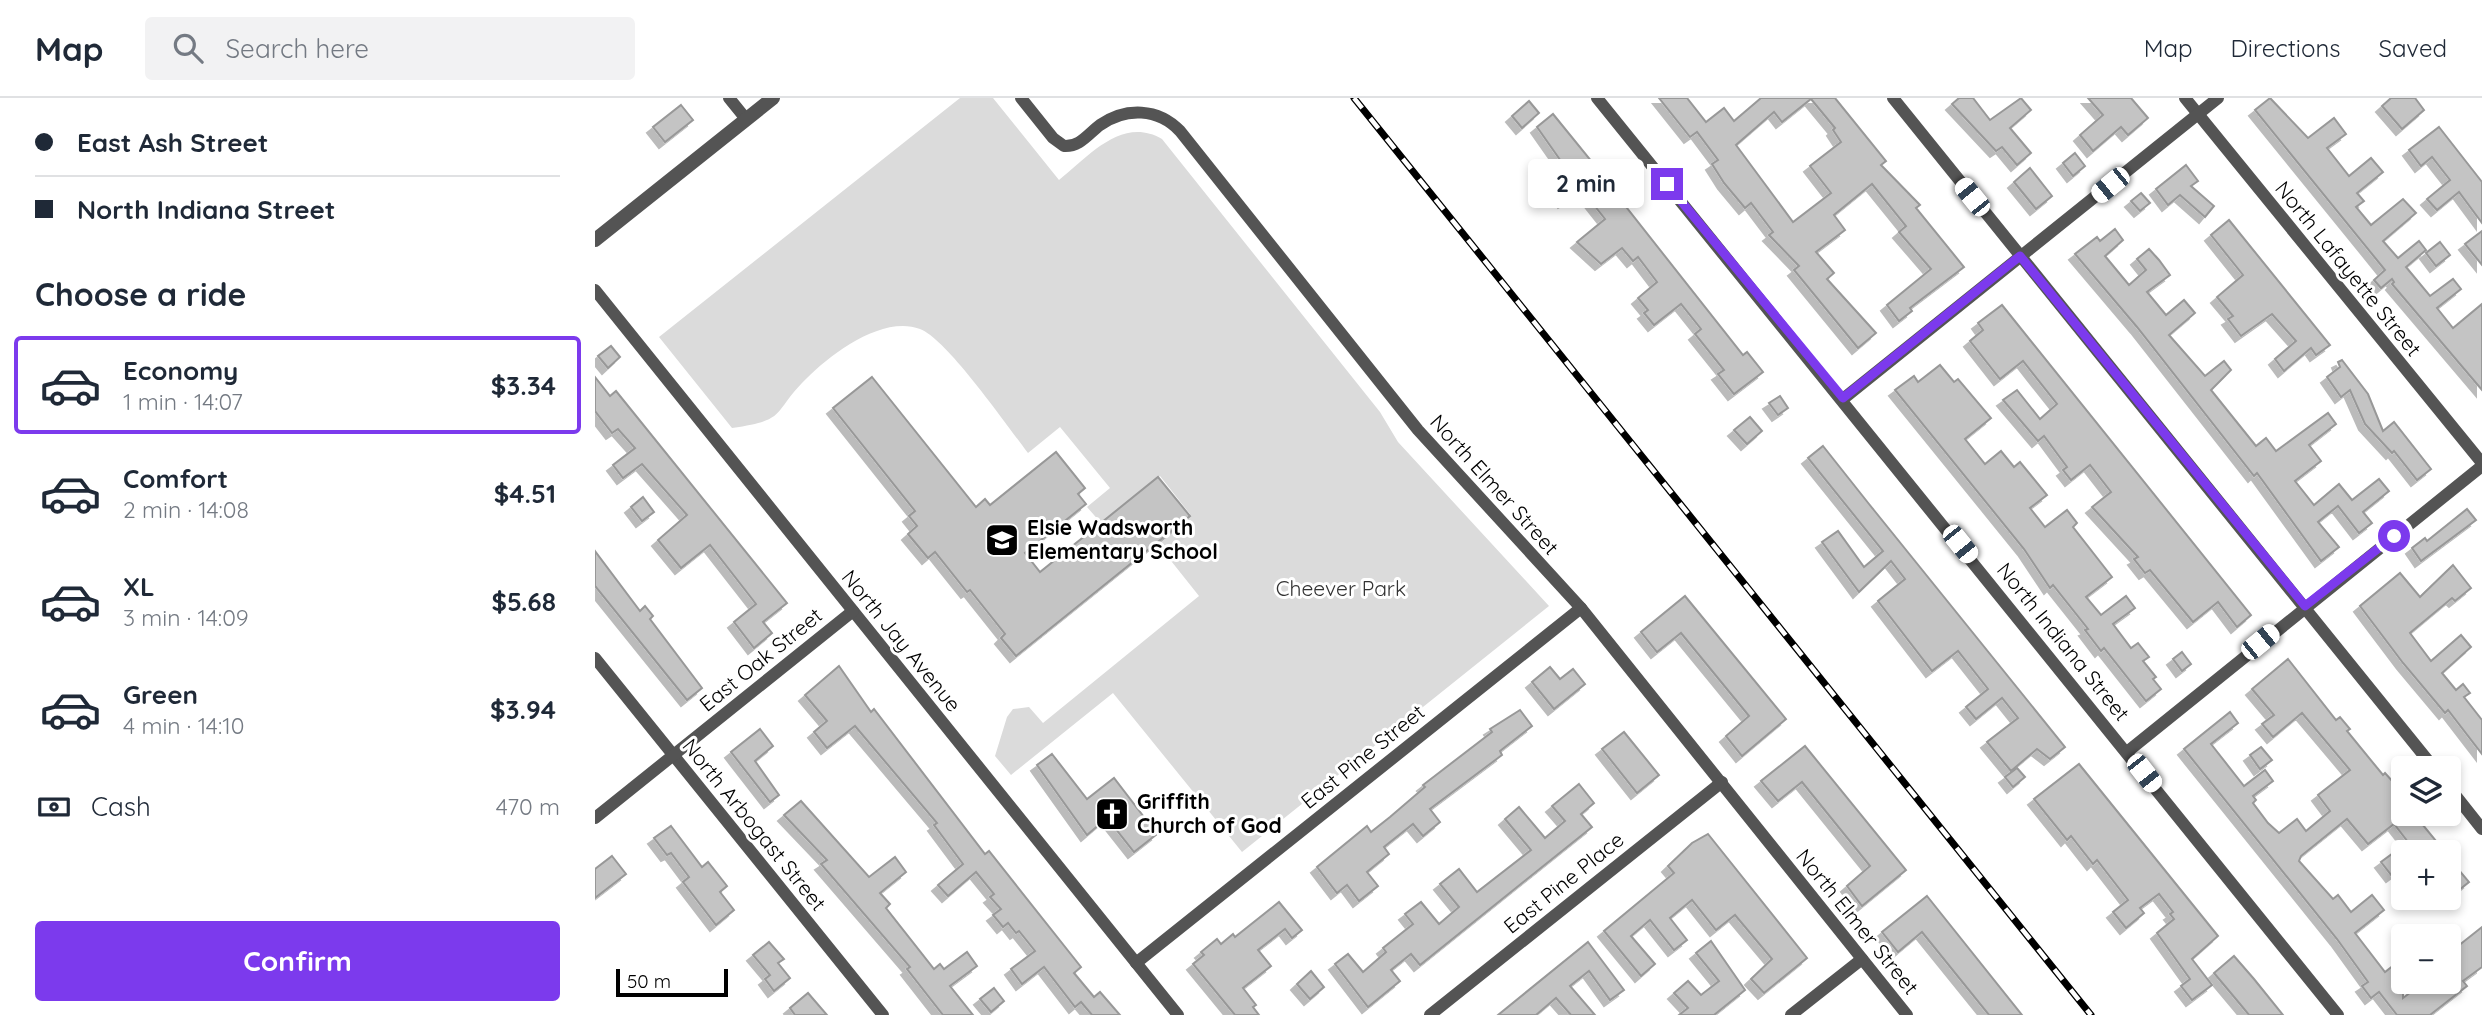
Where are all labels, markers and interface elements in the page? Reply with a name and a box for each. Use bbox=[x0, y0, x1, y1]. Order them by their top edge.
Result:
search box bbox=[145, 17, 635, 80]
text: Map bbox=[35, 28, 103, 69]
icon: search bbox=[169, 29, 207, 67]
text: Search here bbox=[225, 32, 369, 65]
text: Map bbox=[2144, 33, 2193, 63]
text: Directions bbox=[2231, 33, 2341, 63]
text: Saved bbox=[2379, 33, 2447, 63]
text: East Ash Street bbox=[77, 126, 269, 159]
callout: 2 min bbox=[1527, 160, 1643, 208]
car bbox=[2088, 164, 2133, 206]
route end bbox=[1651, 168, 1683, 200]
text: 2 min bbox=[1556, 169, 1616, 198]
car bbox=[1951, 174, 1994, 220]
street label: North Lafayette Street bbox=[2270, 176, 2427, 361]
text: North Indiana Street bbox=[77, 193, 336, 226]
text: Choose a ride bbox=[35, 274, 247, 314]
icon: car bbox=[39, 354, 102, 417]
text: Economy bbox=[123, 354, 238, 387]
text: $3.34 bbox=[491, 369, 556, 402]
text: 1 min · 14:07 bbox=[123, 387, 243, 416]
street label: North Elmer Street bbox=[1425, 409, 1565, 560]
icon: car bbox=[39, 462, 102, 525]
text: Comfort bbox=[123, 462, 228, 495]
text: $4.51 bbox=[494, 477, 556, 510]
text: 2 min · 14:08 bbox=[123, 495, 249, 524]
place label: Elsie Wadsworth Elementary School bbox=[1027, 514, 1218, 564]
route start bbox=[2378, 520, 2410, 552]
school or university icon: Elsie Wadsworth Elementary School bbox=[983, 521, 1021, 559]
car bbox=[1939, 521, 1982, 567]
street label: North Indiana Street bbox=[1992, 557, 2136, 726]
street label: North Jay Avenue bbox=[837, 564, 967, 717]
icon: car bbox=[39, 570, 102, 633]
text: XL bbox=[123, 570, 155, 603]
park label: Cheever Park bbox=[1276, 575, 1406, 601]
text: $5.68 bbox=[491, 585, 556, 618]
street label: East Oak Street bbox=[694, 602, 827, 717]
text: 3 min · 14:09 bbox=[123, 603, 249, 632]
car bbox=[2238, 621, 2283, 663]
icon: car bbox=[39, 678, 102, 741]
text: Green bbox=[123, 678, 198, 711]
text: $3.94 bbox=[490, 693, 556, 726]
street label: East Pine Street bbox=[1295, 698, 1429, 814]
text: 4 min · 14:10 bbox=[123, 711, 244, 740]
street label: North Arbogast Street bbox=[677, 733, 832, 916]
car bbox=[2123, 750, 2166, 796]
map controls bbox=[2391, 756, 2461, 994]
button: layers bbox=[2391, 756, 2461, 826]
icon: cash bbox=[35, 788, 73, 826]
place label: Griffith Church of God bbox=[1137, 788, 1282, 838]
text: Cash bbox=[91, 790, 151, 823]
text: 470 m bbox=[496, 792, 560, 821]
church icon: Griffith Church of God bbox=[1093, 795, 1131, 833]
street label: East Pine Place bbox=[1498, 826, 1629, 939]
button: + bbox=[2391, 840, 2461, 910]
street label: North Elmer Street bbox=[1791, 843, 1924, 999]
button: Confirm bbox=[35, 921, 560, 1001]
button: − bbox=[2391, 924, 2461, 994]
scale bar bbox=[616, 966, 728, 998]
text: 50 m bbox=[627, 969, 671, 993]

